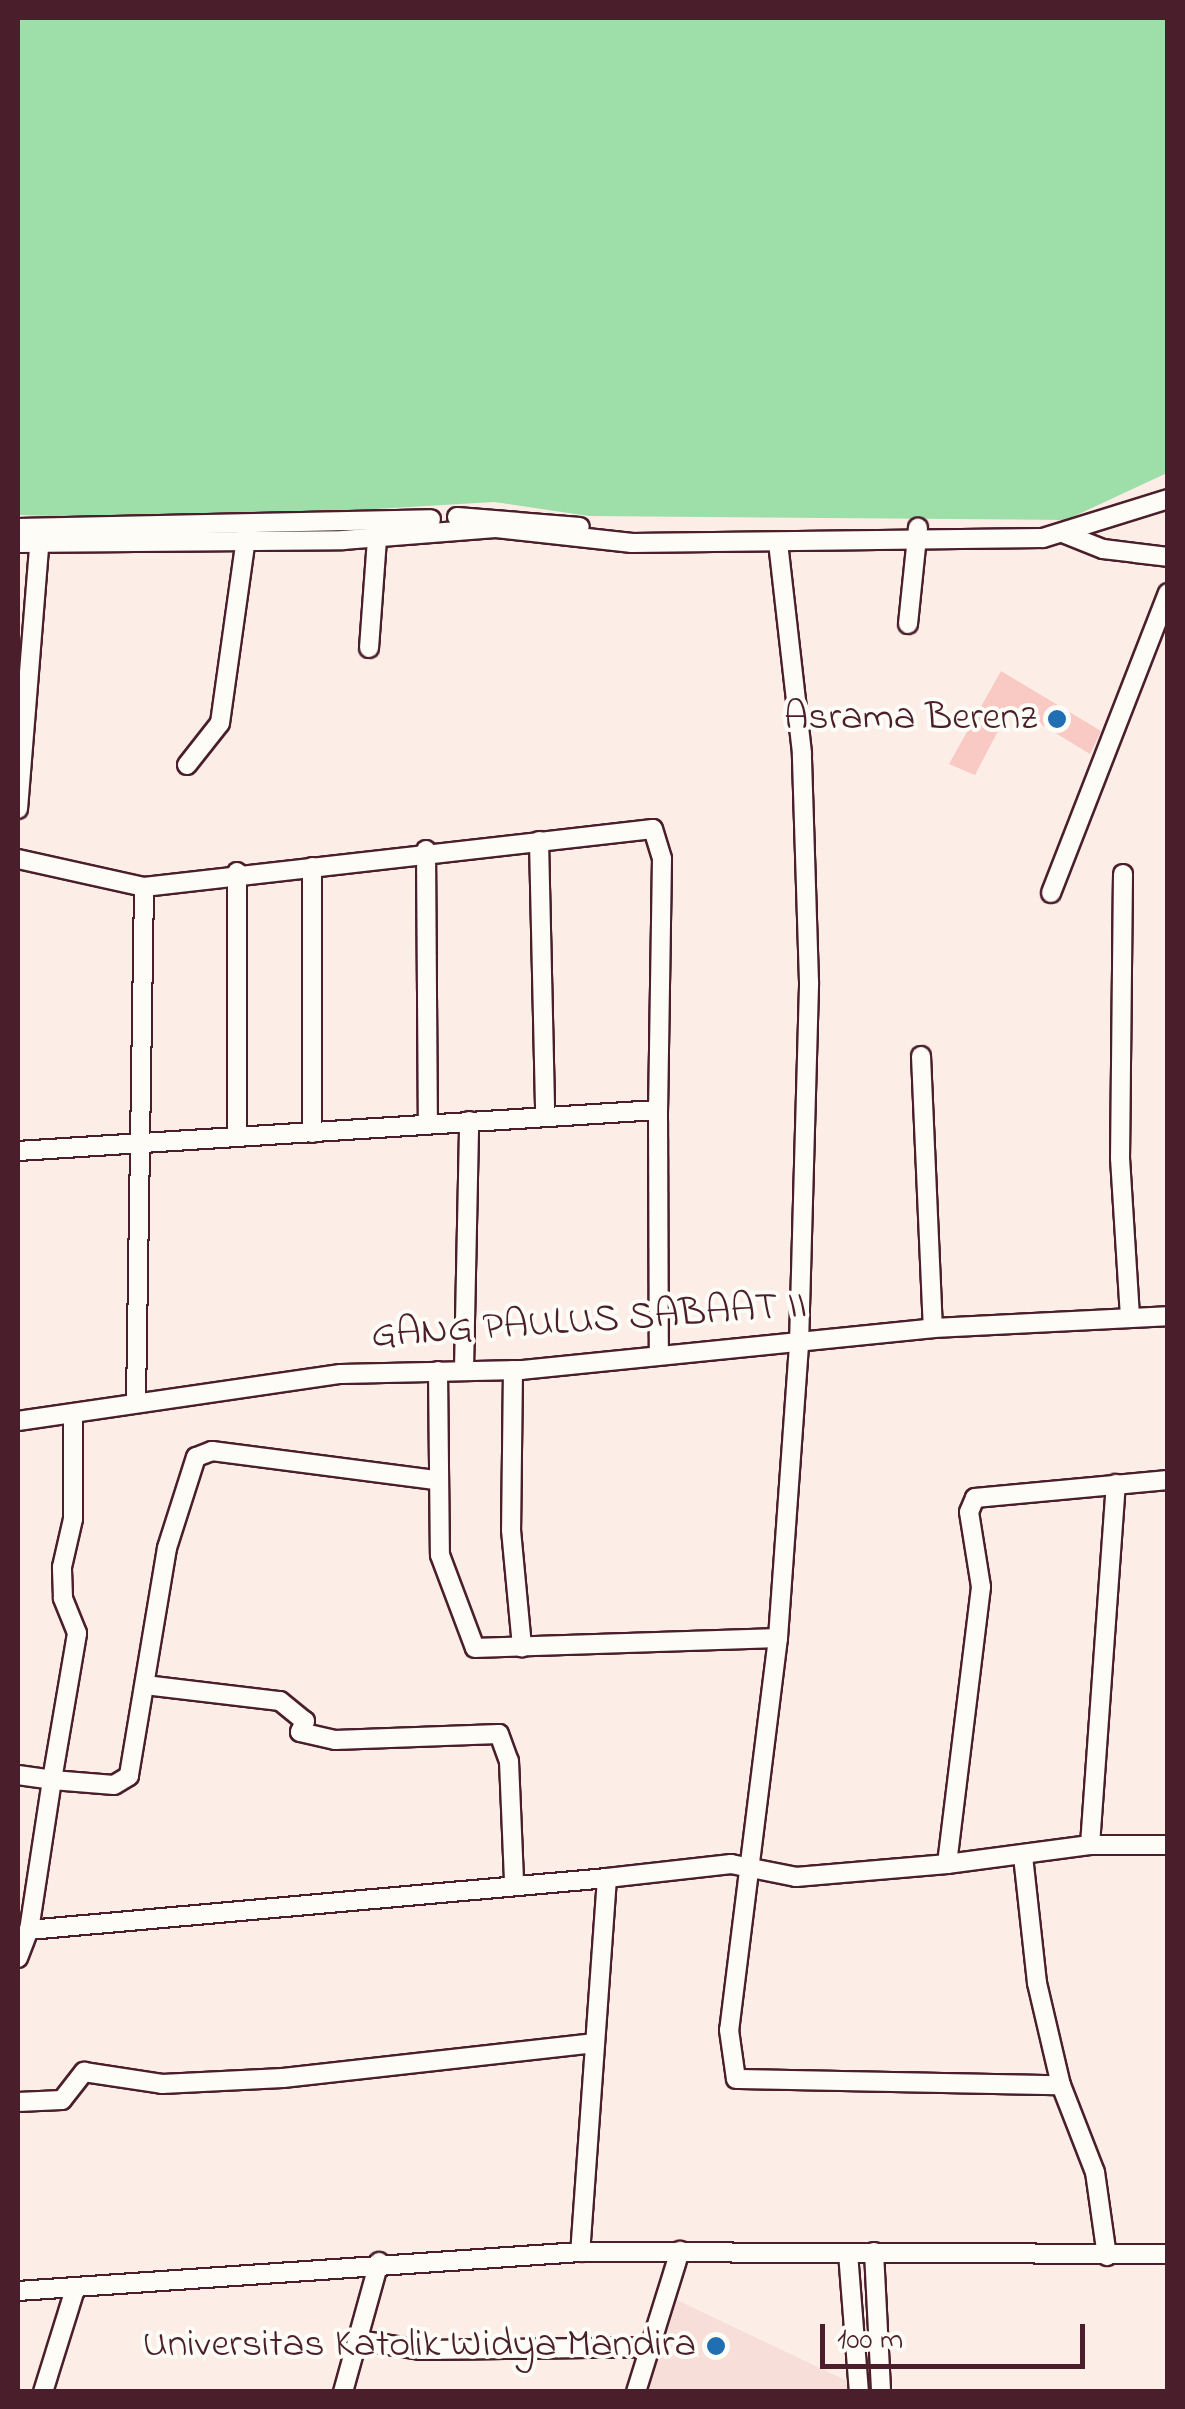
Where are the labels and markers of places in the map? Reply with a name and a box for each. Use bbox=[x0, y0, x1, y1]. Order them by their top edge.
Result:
place label: Asrama Berenz bbox=[784, 695, 1037, 743]
marker: Asrama Berenz bbox=[1046, 708, 1068, 730]
place label: Universitas Katolik Widya Mandira bbox=[143, 2322, 696, 2370]
marker: Universitas Katolik Widya Mandira bbox=[705, 2335, 727, 2357]

